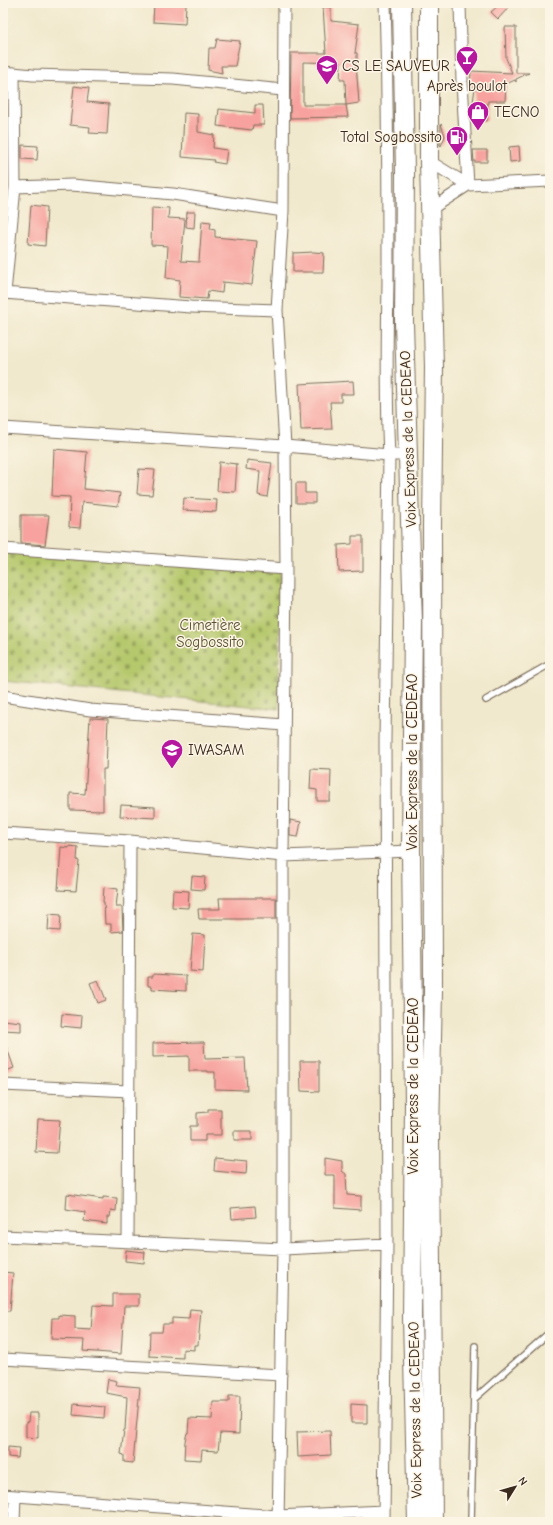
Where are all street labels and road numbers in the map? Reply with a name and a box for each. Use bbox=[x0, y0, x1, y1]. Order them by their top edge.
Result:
street label: Voix Express de la CEDEAO bbox=[396, 350, 420, 528]
street label: Voix Express de la CEDEAO bbox=[403, 674, 421, 850]
street label: Voix Express de la CEDEAO bbox=[404, 998, 422, 1174]
street label: Voix Express de la CEDEAO bbox=[404, 1321, 426, 1499]

